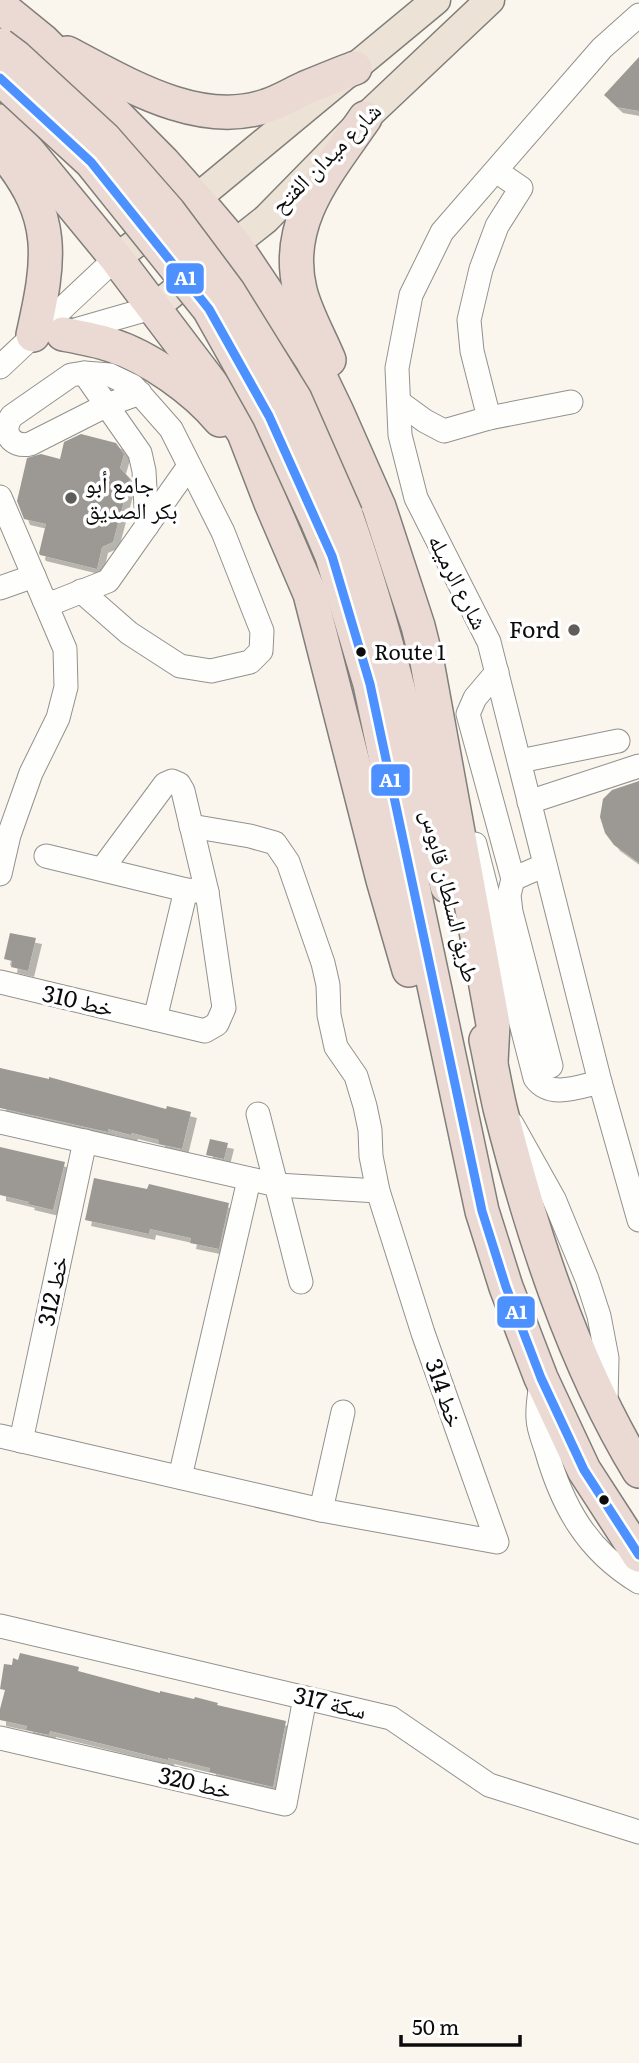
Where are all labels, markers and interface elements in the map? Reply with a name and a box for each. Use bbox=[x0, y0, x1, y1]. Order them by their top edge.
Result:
street label: شارع ميدان الفتح bbox=[262, 94, 388, 220]
line badge: A1 bbox=[165, 262, 205, 295]
text: A1 bbox=[174, 263, 196, 291]
place label: جامع أبو بكر الصديق bbox=[85, 466, 178, 526]
marker: جامع أبو بكر الصديق bbox=[63, 490, 79, 506]
street label: شارع الرميله bbox=[421, 528, 498, 635]
place label: Ford bbox=[509, 611, 560, 645]
marker: Ford bbox=[566, 622, 582, 638]
place label: Route 1 bbox=[374, 635, 446, 666]
marker: Route 1 bbox=[354, 645, 368, 659]
line badge: A1 bbox=[370, 763, 411, 797]
text: A1 bbox=[379, 765, 401, 793]
street label: طريق السلطان قابوس bbox=[414, 805, 490, 986]
street label: خط 310 bbox=[39, 974, 117, 1024]
street label: خط 312 bbox=[27, 1253, 75, 1329]
line badge: A1 bbox=[496, 1295, 536, 1329]
text: A1 bbox=[505, 1297, 527, 1325]
street label: خط 314 bbox=[418, 1353, 473, 1431]
unlabelled marker bbox=[597, 1493, 611, 1507]
street label: سكة 317 bbox=[291, 1676, 370, 1726]
street label: خط 320 bbox=[156, 1756, 235, 1806]
scale bar bbox=[401, 2004, 520, 2048]
text: 50 m bbox=[412, 2010, 459, 2041]

